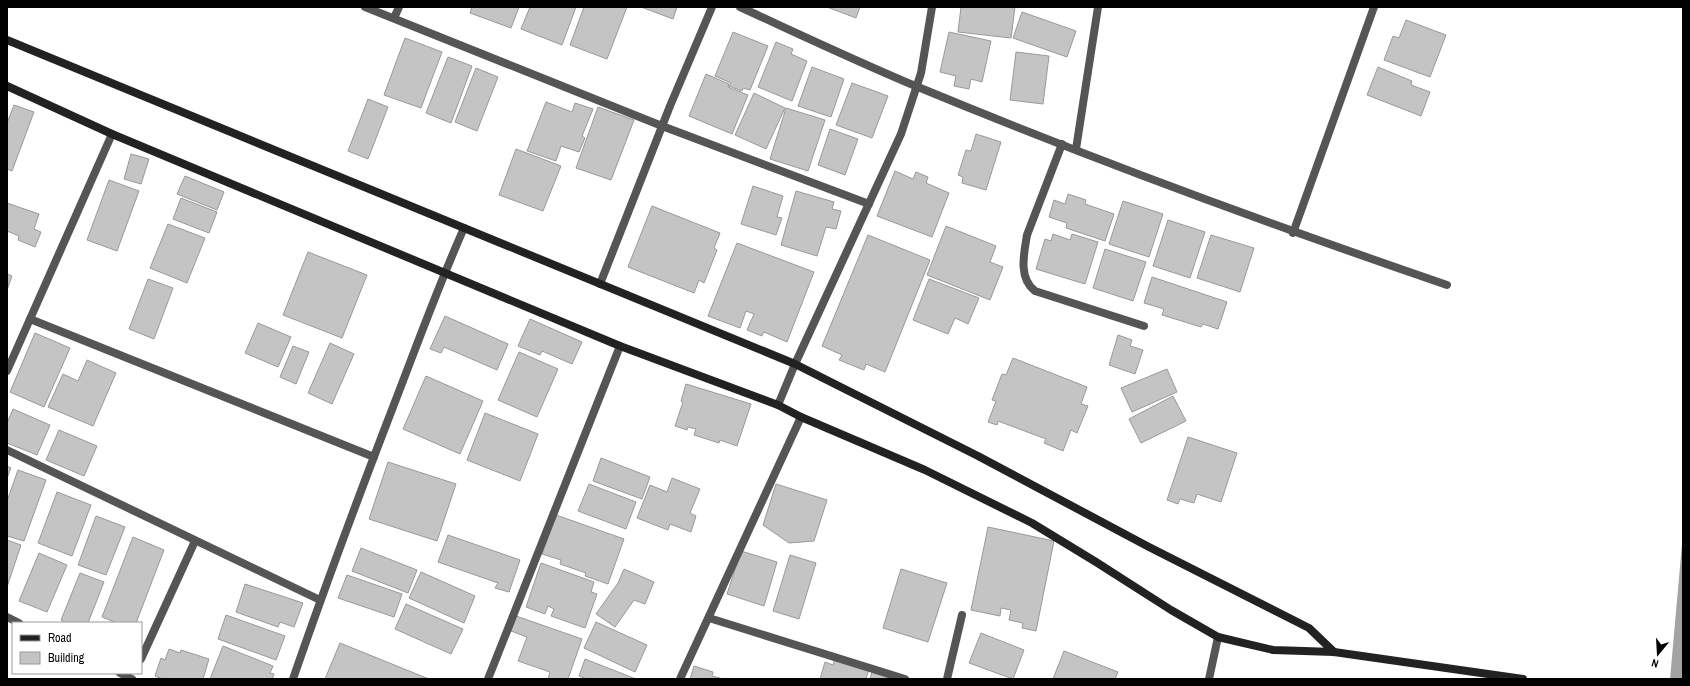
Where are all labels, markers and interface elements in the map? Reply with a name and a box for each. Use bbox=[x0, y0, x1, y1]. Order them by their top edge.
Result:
legend bbox=[12, 622, 142, 674]
text: Road bbox=[48, 630, 72, 646]
north arrow bbox=[1638, 634, 1678, 674]
text: Building bbox=[48, 650, 85, 666]
text: N bbox=[1650, 656, 1660, 671]

